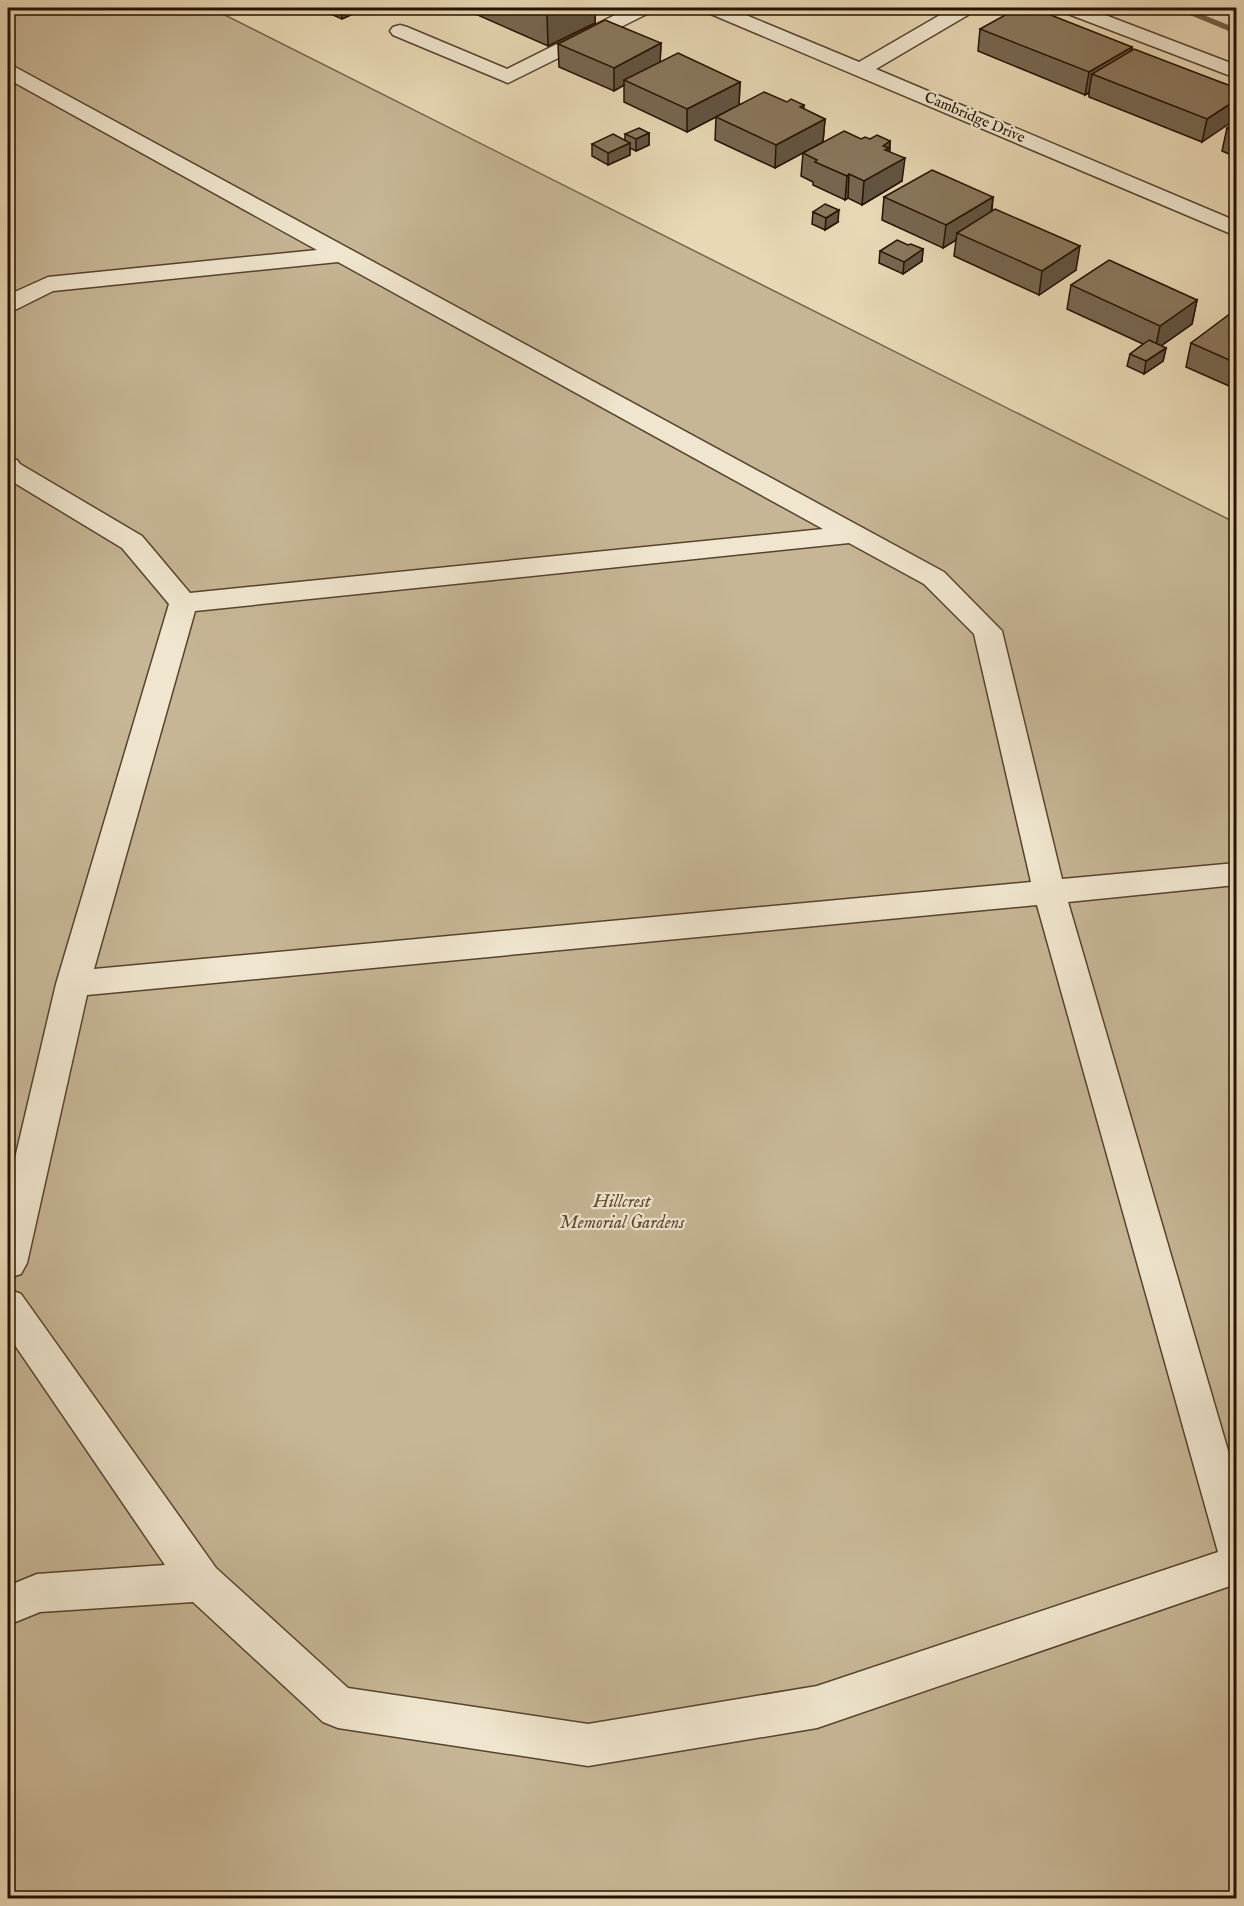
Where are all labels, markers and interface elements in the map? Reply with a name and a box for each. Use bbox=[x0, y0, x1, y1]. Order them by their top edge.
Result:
street label: Cambridge Drive bbox=[922, 88, 1028, 147]
park label: Hillcrest Memorial Gardens bbox=[560, 1191, 685, 1235]

